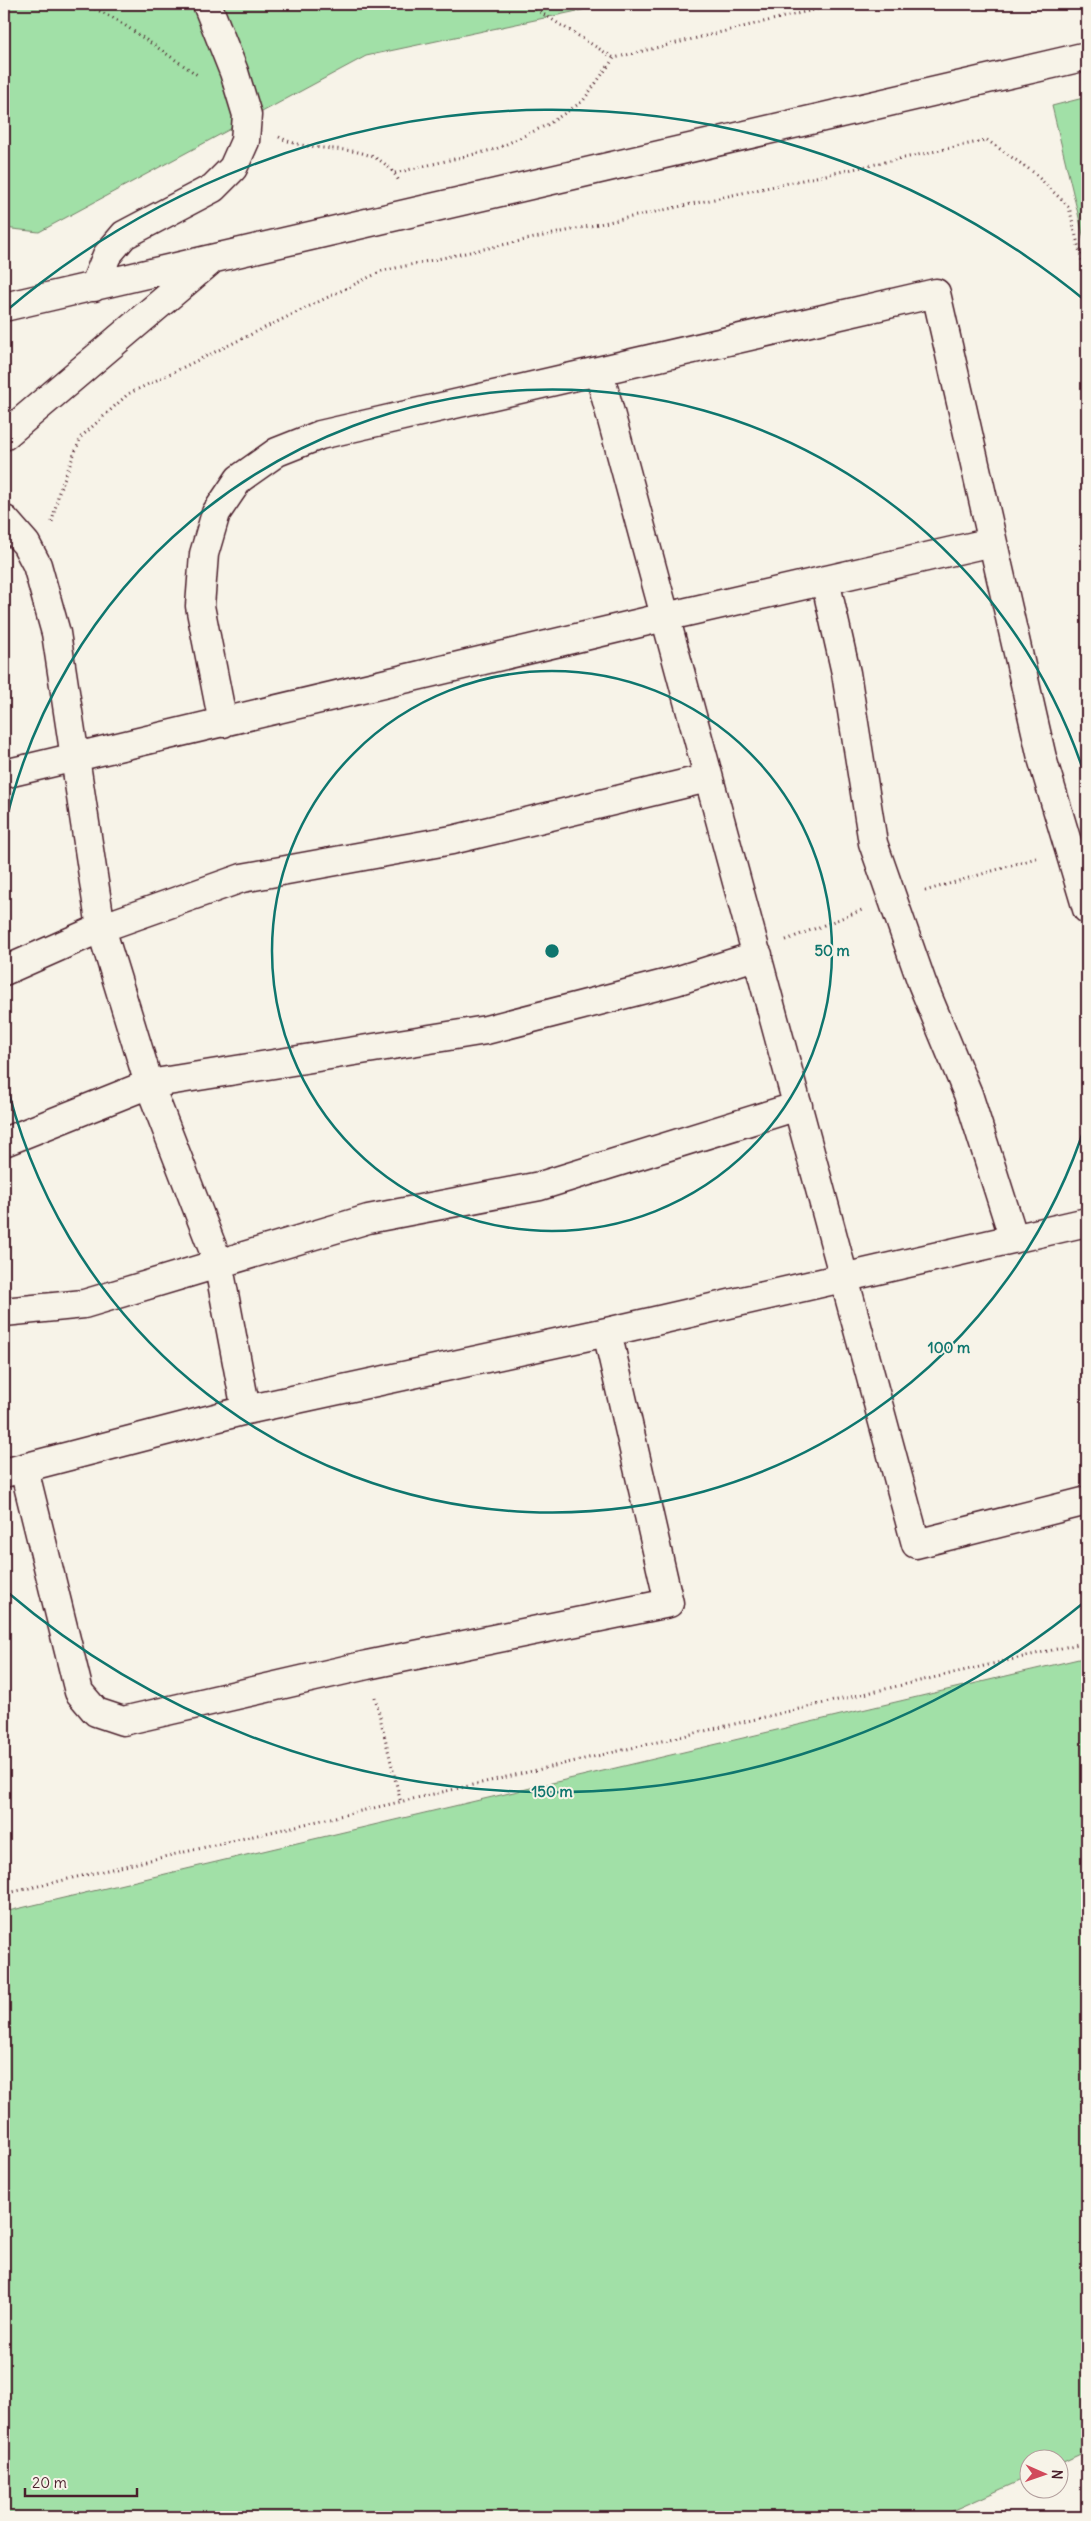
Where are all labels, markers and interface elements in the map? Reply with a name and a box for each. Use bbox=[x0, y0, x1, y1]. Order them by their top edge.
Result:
text: 50 m bbox=[814, 941, 850, 960]
centre of rings bbox=[543, 942, 561, 960]
text: 100 m bbox=[928, 1338, 970, 1357]
text: 150 m bbox=[531, 1782, 573, 1801]
north arrow bbox=[1018, 2448, 1068, 2498]
scale bar bbox=[25, 2466, 138, 2498]
text: N bbox=[1048, 2469, 1066, 2480]
text: 20 m bbox=[32, 2473, 67, 2492]

